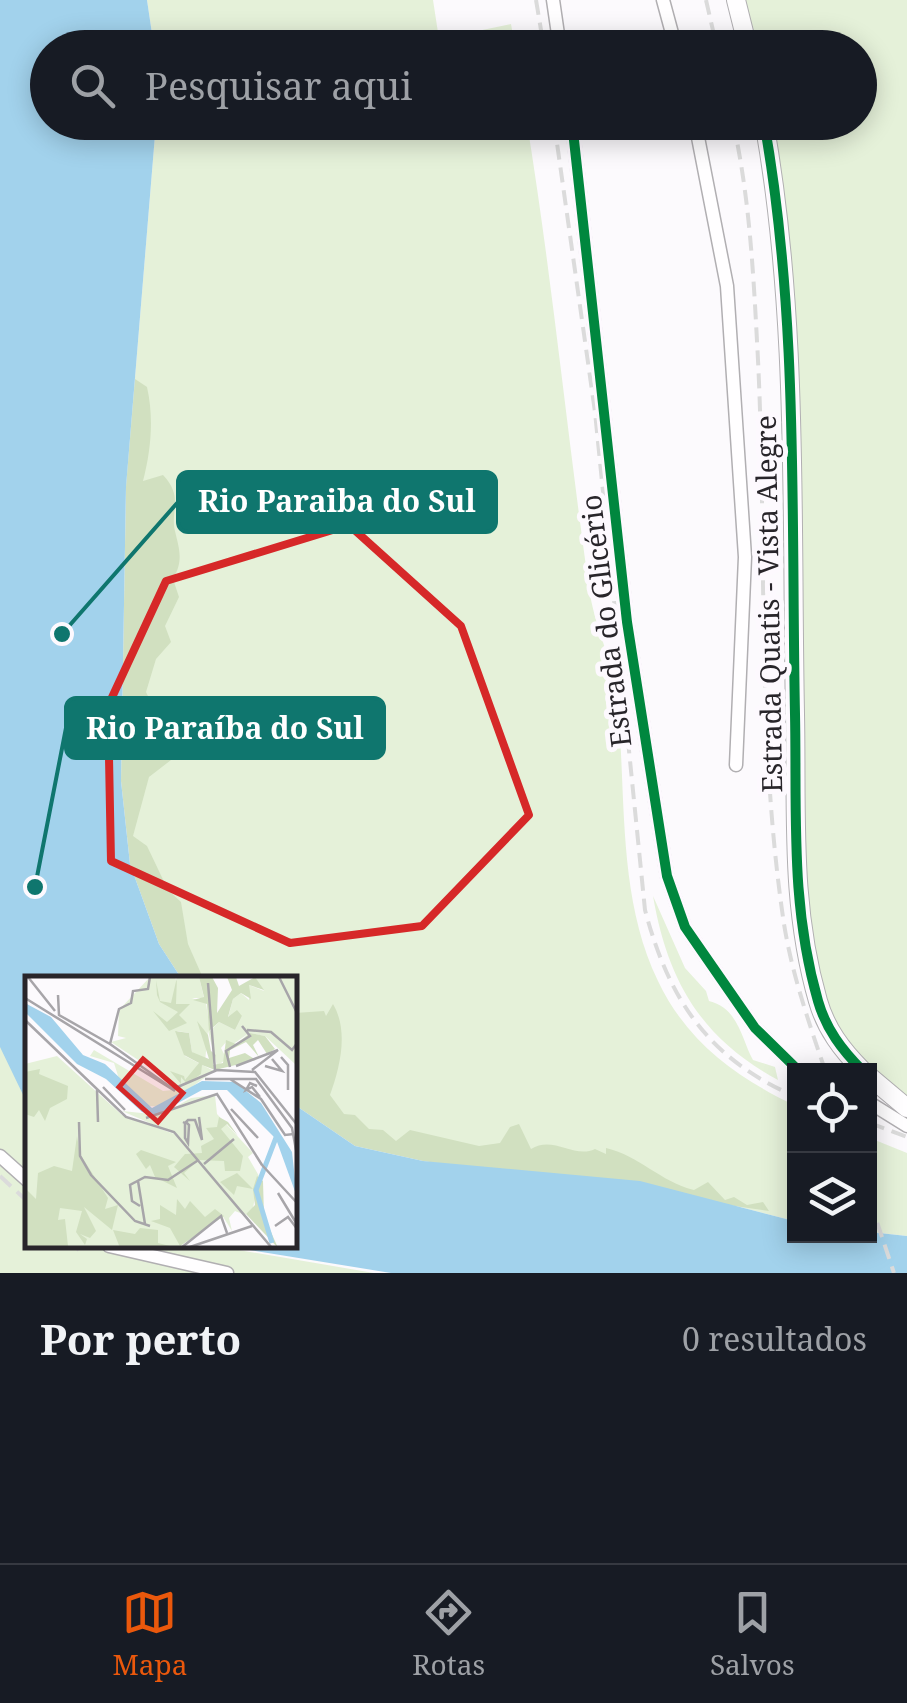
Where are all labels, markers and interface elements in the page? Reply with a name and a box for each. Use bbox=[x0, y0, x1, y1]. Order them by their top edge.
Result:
search box bbox=[30, 30, 877, 140]
icon: search bbox=[65, 58, 120, 113]
text: Pesquisar aqui bbox=[145, 59, 412, 111]
street label: Estrada Quatis - Vista Alegre bbox=[746, 415, 790, 793]
callout: Rio Paraiba do Sul bbox=[178, 472, 496, 532]
text: Rio Paraiba do Sul bbox=[198, 480, 476, 521]
street label: Estrada do Glicério bbox=[571, 493, 639, 749]
callout: Rio Paraíba do Sul bbox=[66, 698, 384, 758]
text: Rio Paraíba do Sul bbox=[86, 707, 364, 748]
inset map bbox=[25, 976, 298, 1248]
map controls bbox=[787, 1063, 877, 1243]
button: locate bbox=[787, 1063, 877, 1153]
button: layers bbox=[787, 1153, 877, 1243]
text: Por perto bbox=[40, 1310, 241, 1367]
text: 0 resultados bbox=[682, 1317, 867, 1360]
tab: Mapa bbox=[112, 1585, 187, 1683]
tab: Rotas bbox=[412, 1585, 485, 1683]
tab: Salvos bbox=[710, 1585, 795, 1683]

